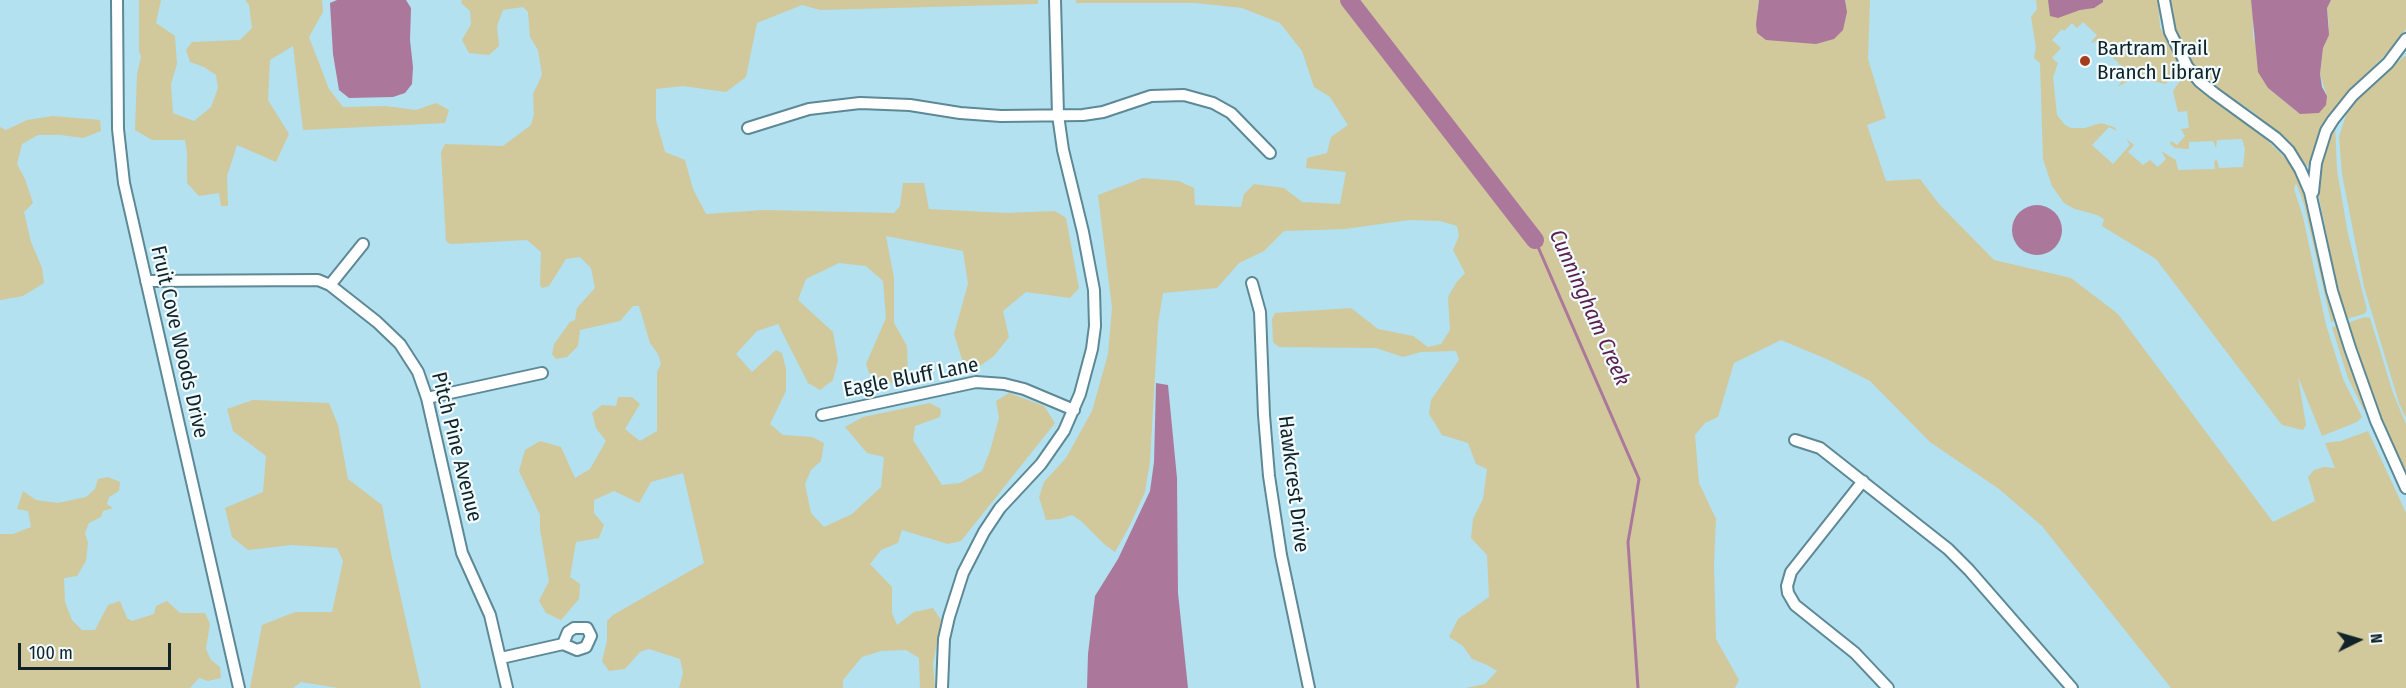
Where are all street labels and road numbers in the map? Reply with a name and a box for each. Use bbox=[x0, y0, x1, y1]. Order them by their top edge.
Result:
street label: Fruit Cove Woods Drive bbox=[145, 243, 213, 441]
street label: Eagle Bluff Lane bbox=[841, 353, 981, 403]
street label: Pitch Pine Avenue bbox=[425, 369, 487, 525]
street label: Hawkcrest Drive bbox=[1272, 414, 1314, 554]

